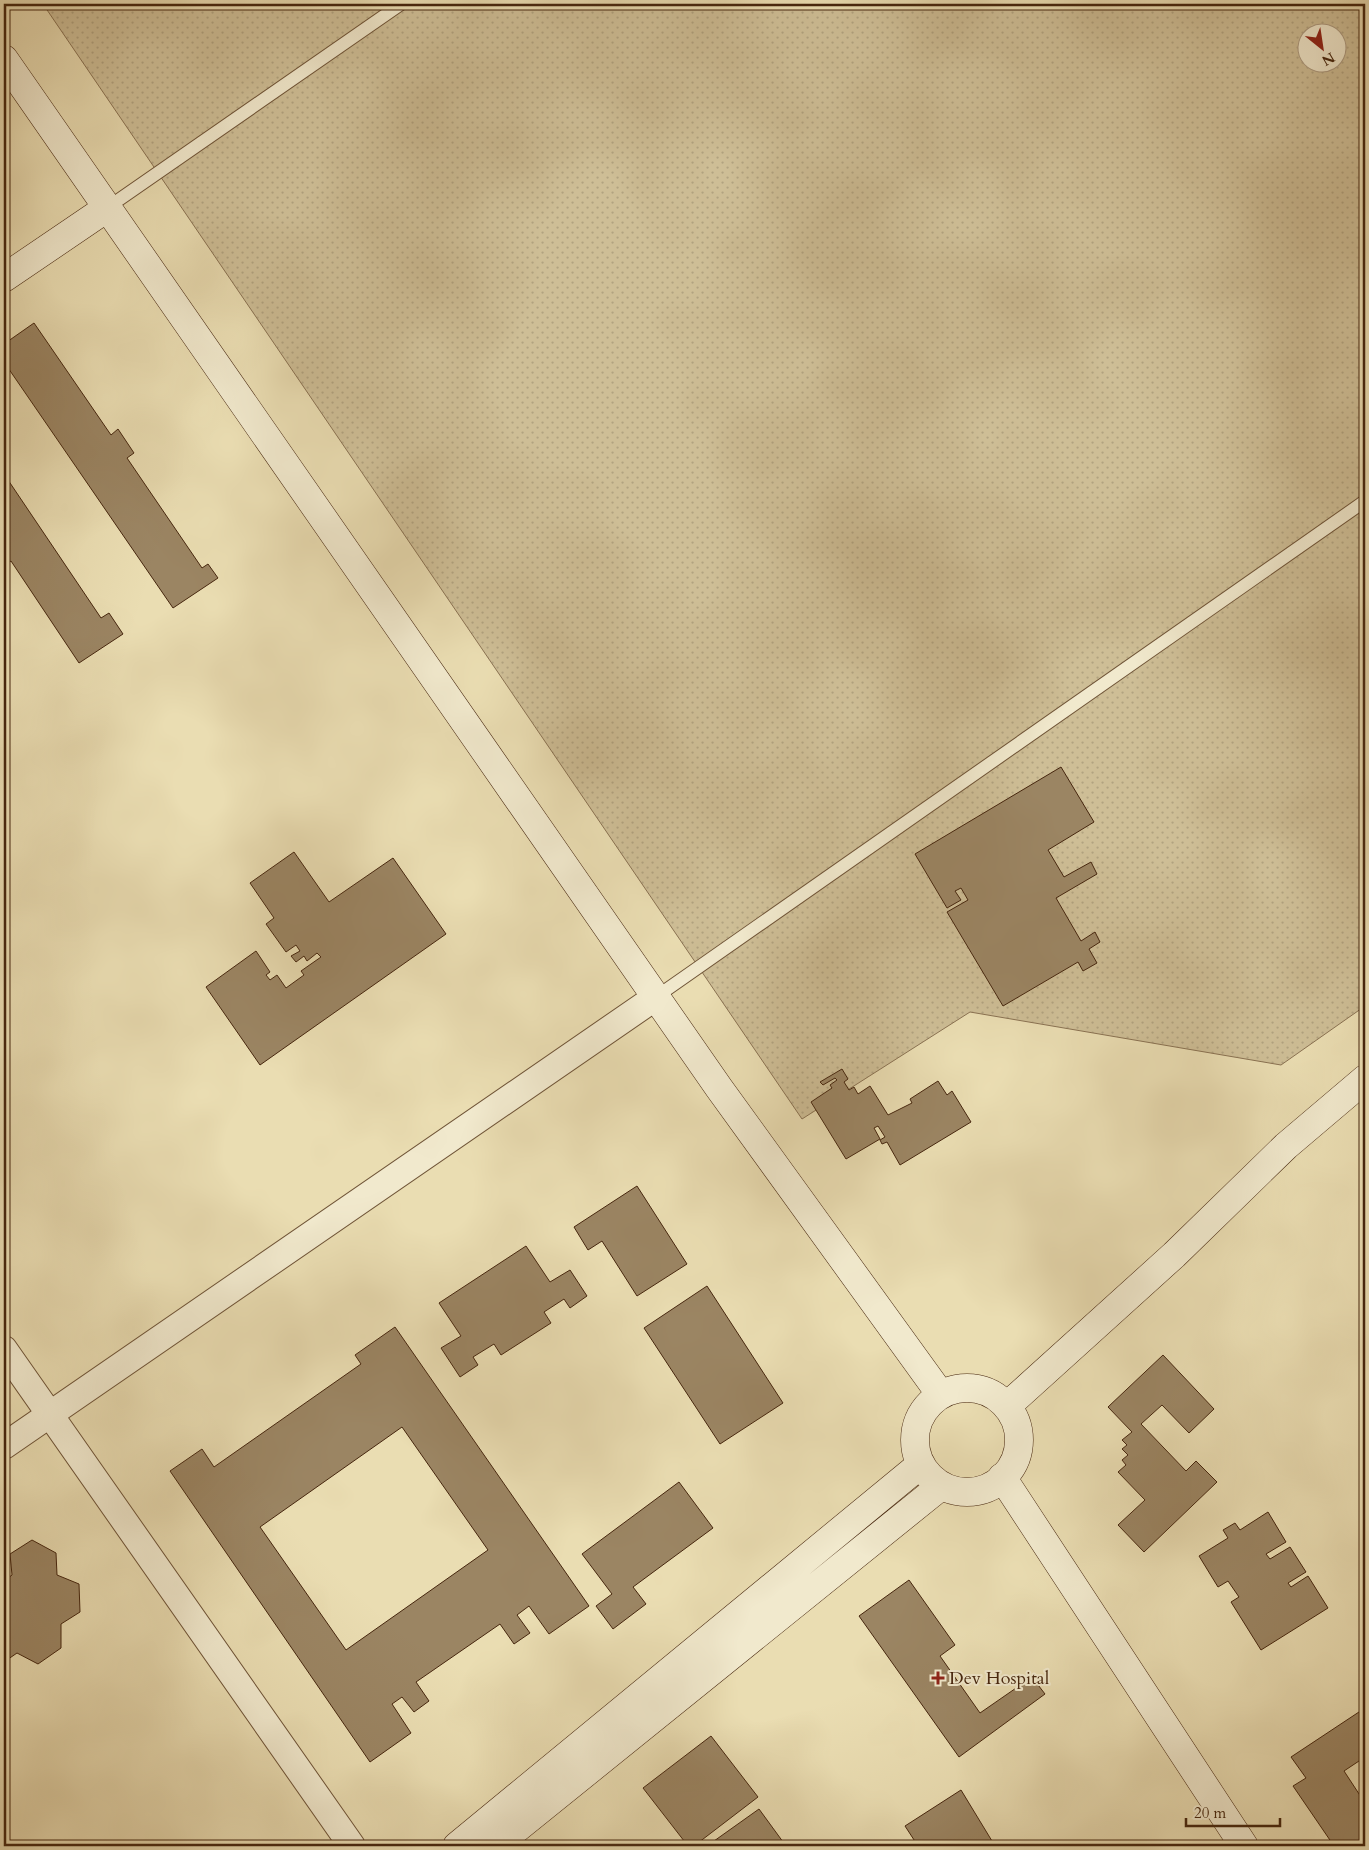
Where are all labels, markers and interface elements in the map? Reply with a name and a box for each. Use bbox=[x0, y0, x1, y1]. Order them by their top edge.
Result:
north arrow bbox=[1296, 22, 1346, 72]
text: N bbox=[1318, 48, 1338, 70]
place label: Dev Hospital bbox=[949, 1666, 1050, 1691]
marker: Dev Hospital bbox=[931, 1671, 945, 1685]
scale bar bbox=[1186, 1795, 1280, 1827]
text: 20 m bbox=[1194, 1803, 1226, 1823]

